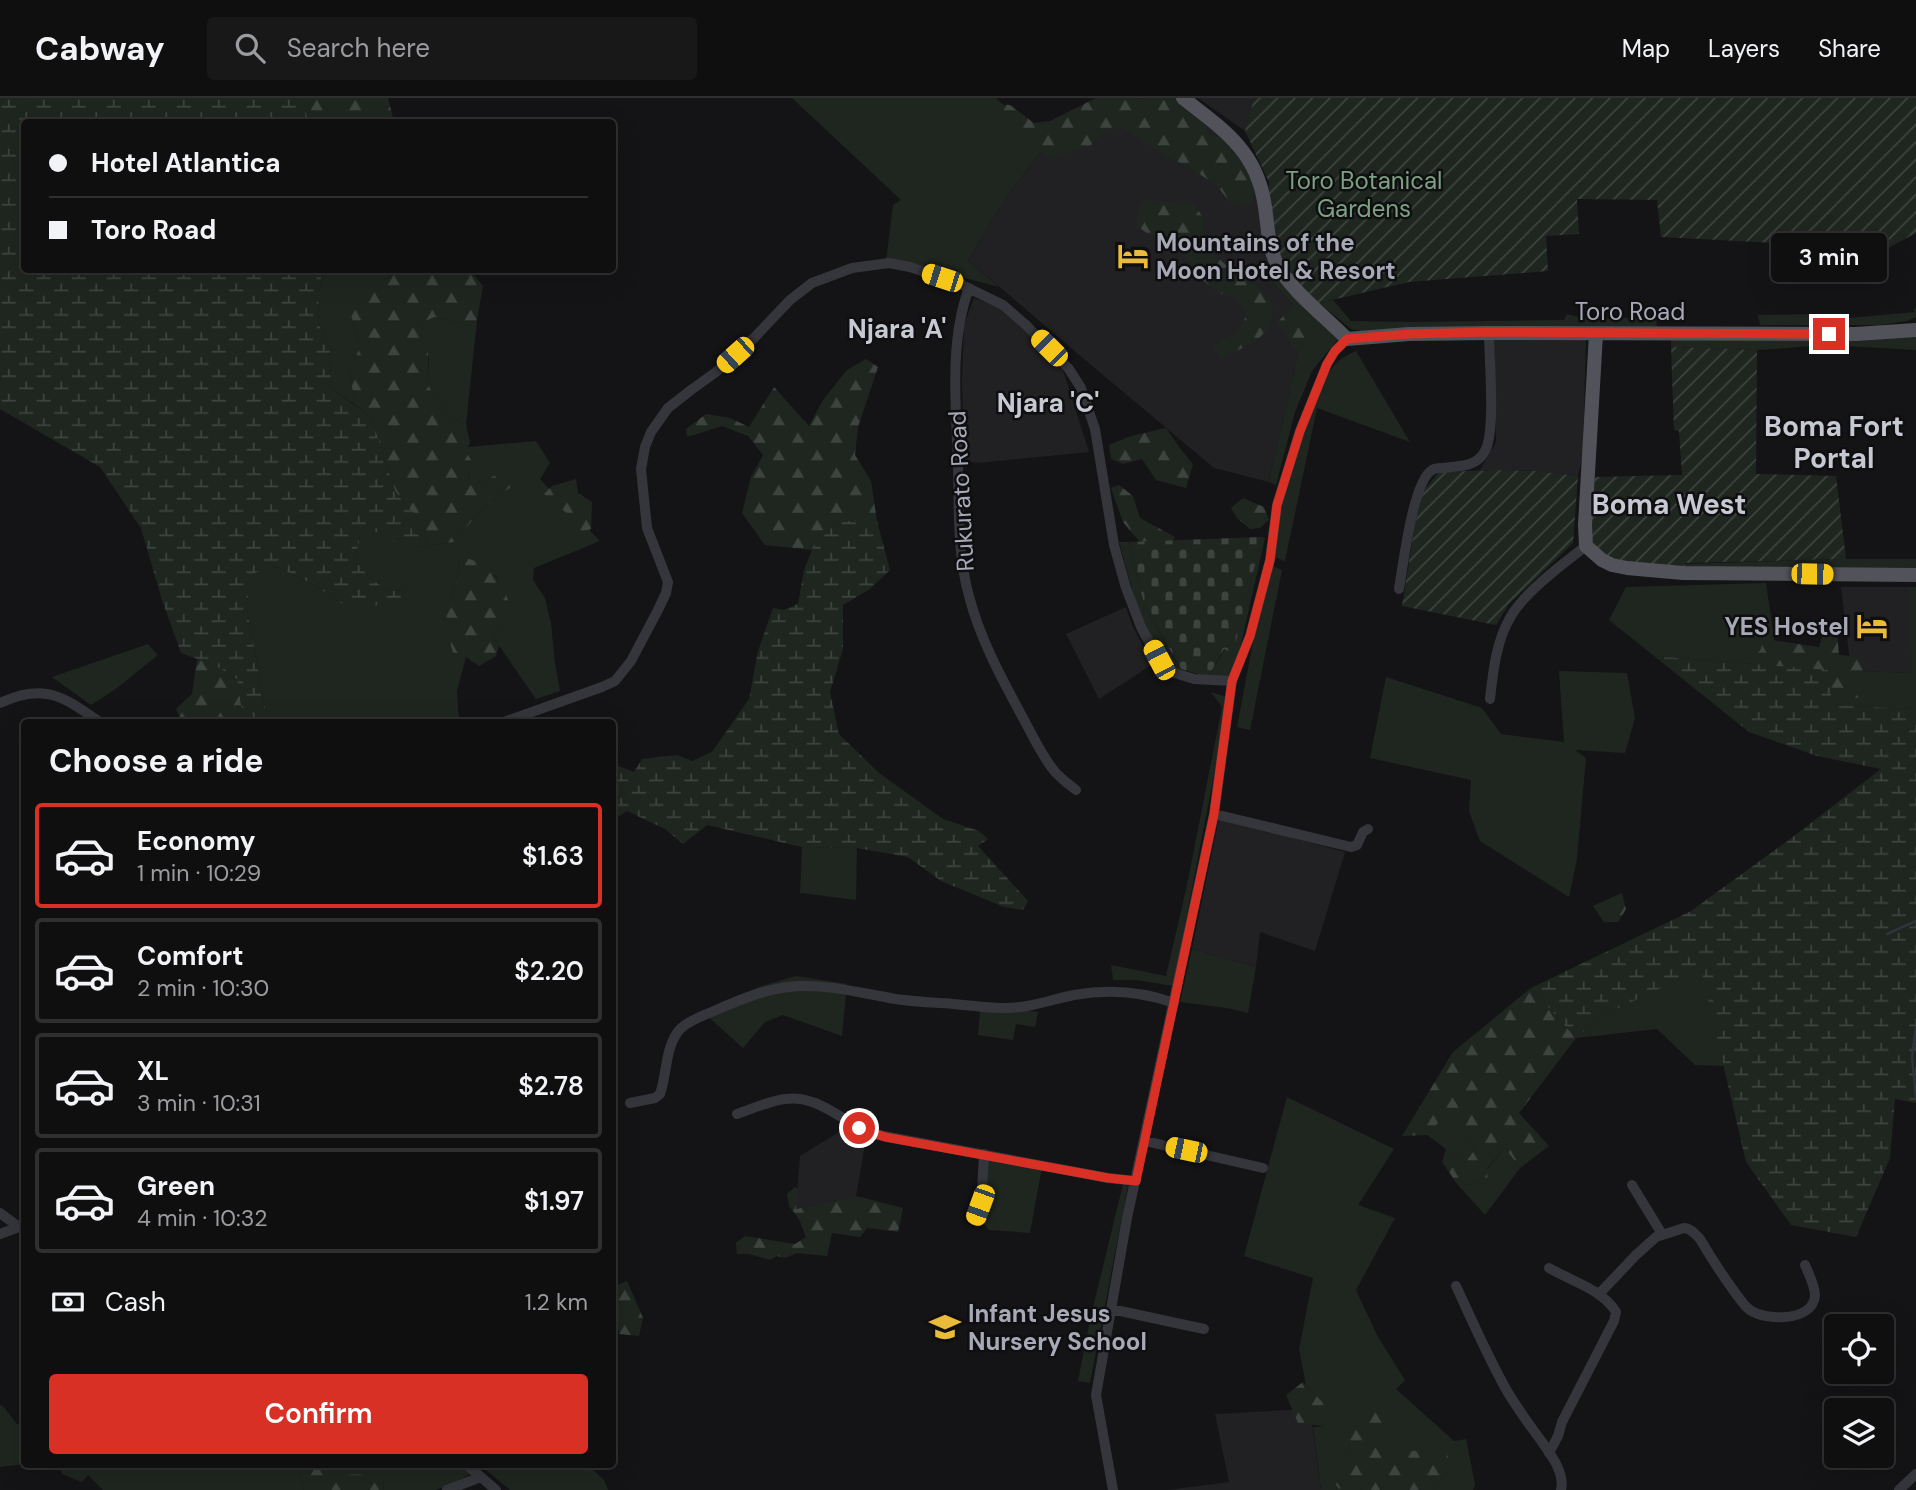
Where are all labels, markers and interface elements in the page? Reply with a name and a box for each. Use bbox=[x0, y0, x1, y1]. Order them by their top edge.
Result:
search box bbox=[207, 17, 697, 80]
text: Cabway bbox=[35, 27, 165, 70]
icon: search bbox=[231, 29, 269, 67]
text: Search here bbox=[287, 31, 430, 65]
text: Map bbox=[1622, 33, 1670, 64]
text: Layers bbox=[1708, 33, 1780, 64]
text: Share bbox=[1818, 33, 1881, 64]
text: Hotel Atlantica bbox=[91, 146, 281, 180]
park label: Toro Botanical Gardens bbox=[1286, 165, 1442, 224]
text: Toro Road bbox=[91, 213, 216, 247]
place label: Mountains of the Moon Hotel & Resort bbox=[1156, 227, 1396, 286]
callout: 3 min bbox=[1771, 232, 1887, 282]
hotel icon: Mountains of the Moon Hotel & Resort bbox=[1116, 239, 1150, 273]
text: 3 min bbox=[1799, 242, 1859, 272]
car bbox=[919, 262, 966, 294]
street label: Toro Road bbox=[1575, 296, 1685, 327]
district label: Njara 'A' bbox=[848, 312, 946, 346]
route end bbox=[1813, 318, 1845, 350]
car bbox=[1027, 326, 1072, 370]
car bbox=[713, 333, 758, 377]
district label: Njara 'C' bbox=[997, 386, 1099, 420]
district label: Boma Fort Portal bbox=[1764, 408, 1904, 477]
street label: Rukurato Road bbox=[941, 410, 981, 572]
district label: Boma West bbox=[1592, 486, 1746, 523]
car bbox=[1791, 563, 1834, 585]
hotel icon: YES Hostel bbox=[1855, 609, 1889, 643]
place label: YES Hostel bbox=[1725, 611, 1849, 642]
car bbox=[1140, 637, 1179, 683]
text: Choose a ride bbox=[49, 740, 264, 782]
icon: car bbox=[53, 824, 116, 887]
text: Economy bbox=[137, 824, 255, 858]
text: $1.63 bbox=[522, 839, 584, 873]
text: 1 min · 10:29 bbox=[137, 858, 261, 888]
icon: car bbox=[53, 939, 116, 1002]
text: Comfort bbox=[137, 939, 243, 973]
text: $2.20 bbox=[514, 954, 584, 988]
text: 2 min · 10:30 bbox=[137, 973, 269, 1003]
icon: car bbox=[53, 1054, 116, 1117]
text: XL bbox=[137, 1054, 169, 1088]
text: $2.78 bbox=[518, 1069, 584, 1103]
text: 3 min · 10:31 bbox=[137, 1088, 261, 1118]
route start bbox=[843, 1112, 875, 1144]
car bbox=[1164, 1135, 1209, 1165]
icon: car bbox=[53, 1169, 116, 1232]
text: Green bbox=[137, 1169, 215, 1203]
car bbox=[963, 1182, 998, 1228]
text: $1.97 bbox=[524, 1184, 584, 1218]
text: 4 min · 10:32 bbox=[137, 1203, 267, 1233]
icon: cash bbox=[49, 1283, 87, 1321]
text: Cash bbox=[105, 1285, 166, 1319]
text: 1.2 km bbox=[525, 1287, 588, 1317]
place label: Infant Jesus Nursery School bbox=[968, 1298, 1147, 1357]
school or university icon: Infant Jesus Nursery School bbox=[928, 1310, 962, 1344]
map controls bbox=[1824, 1314, 1894, 1468]
button: locate bbox=[1824, 1314, 1894, 1384]
button: Confirm bbox=[49, 1374, 588, 1454]
button: layers bbox=[1824, 1398, 1894, 1468]

